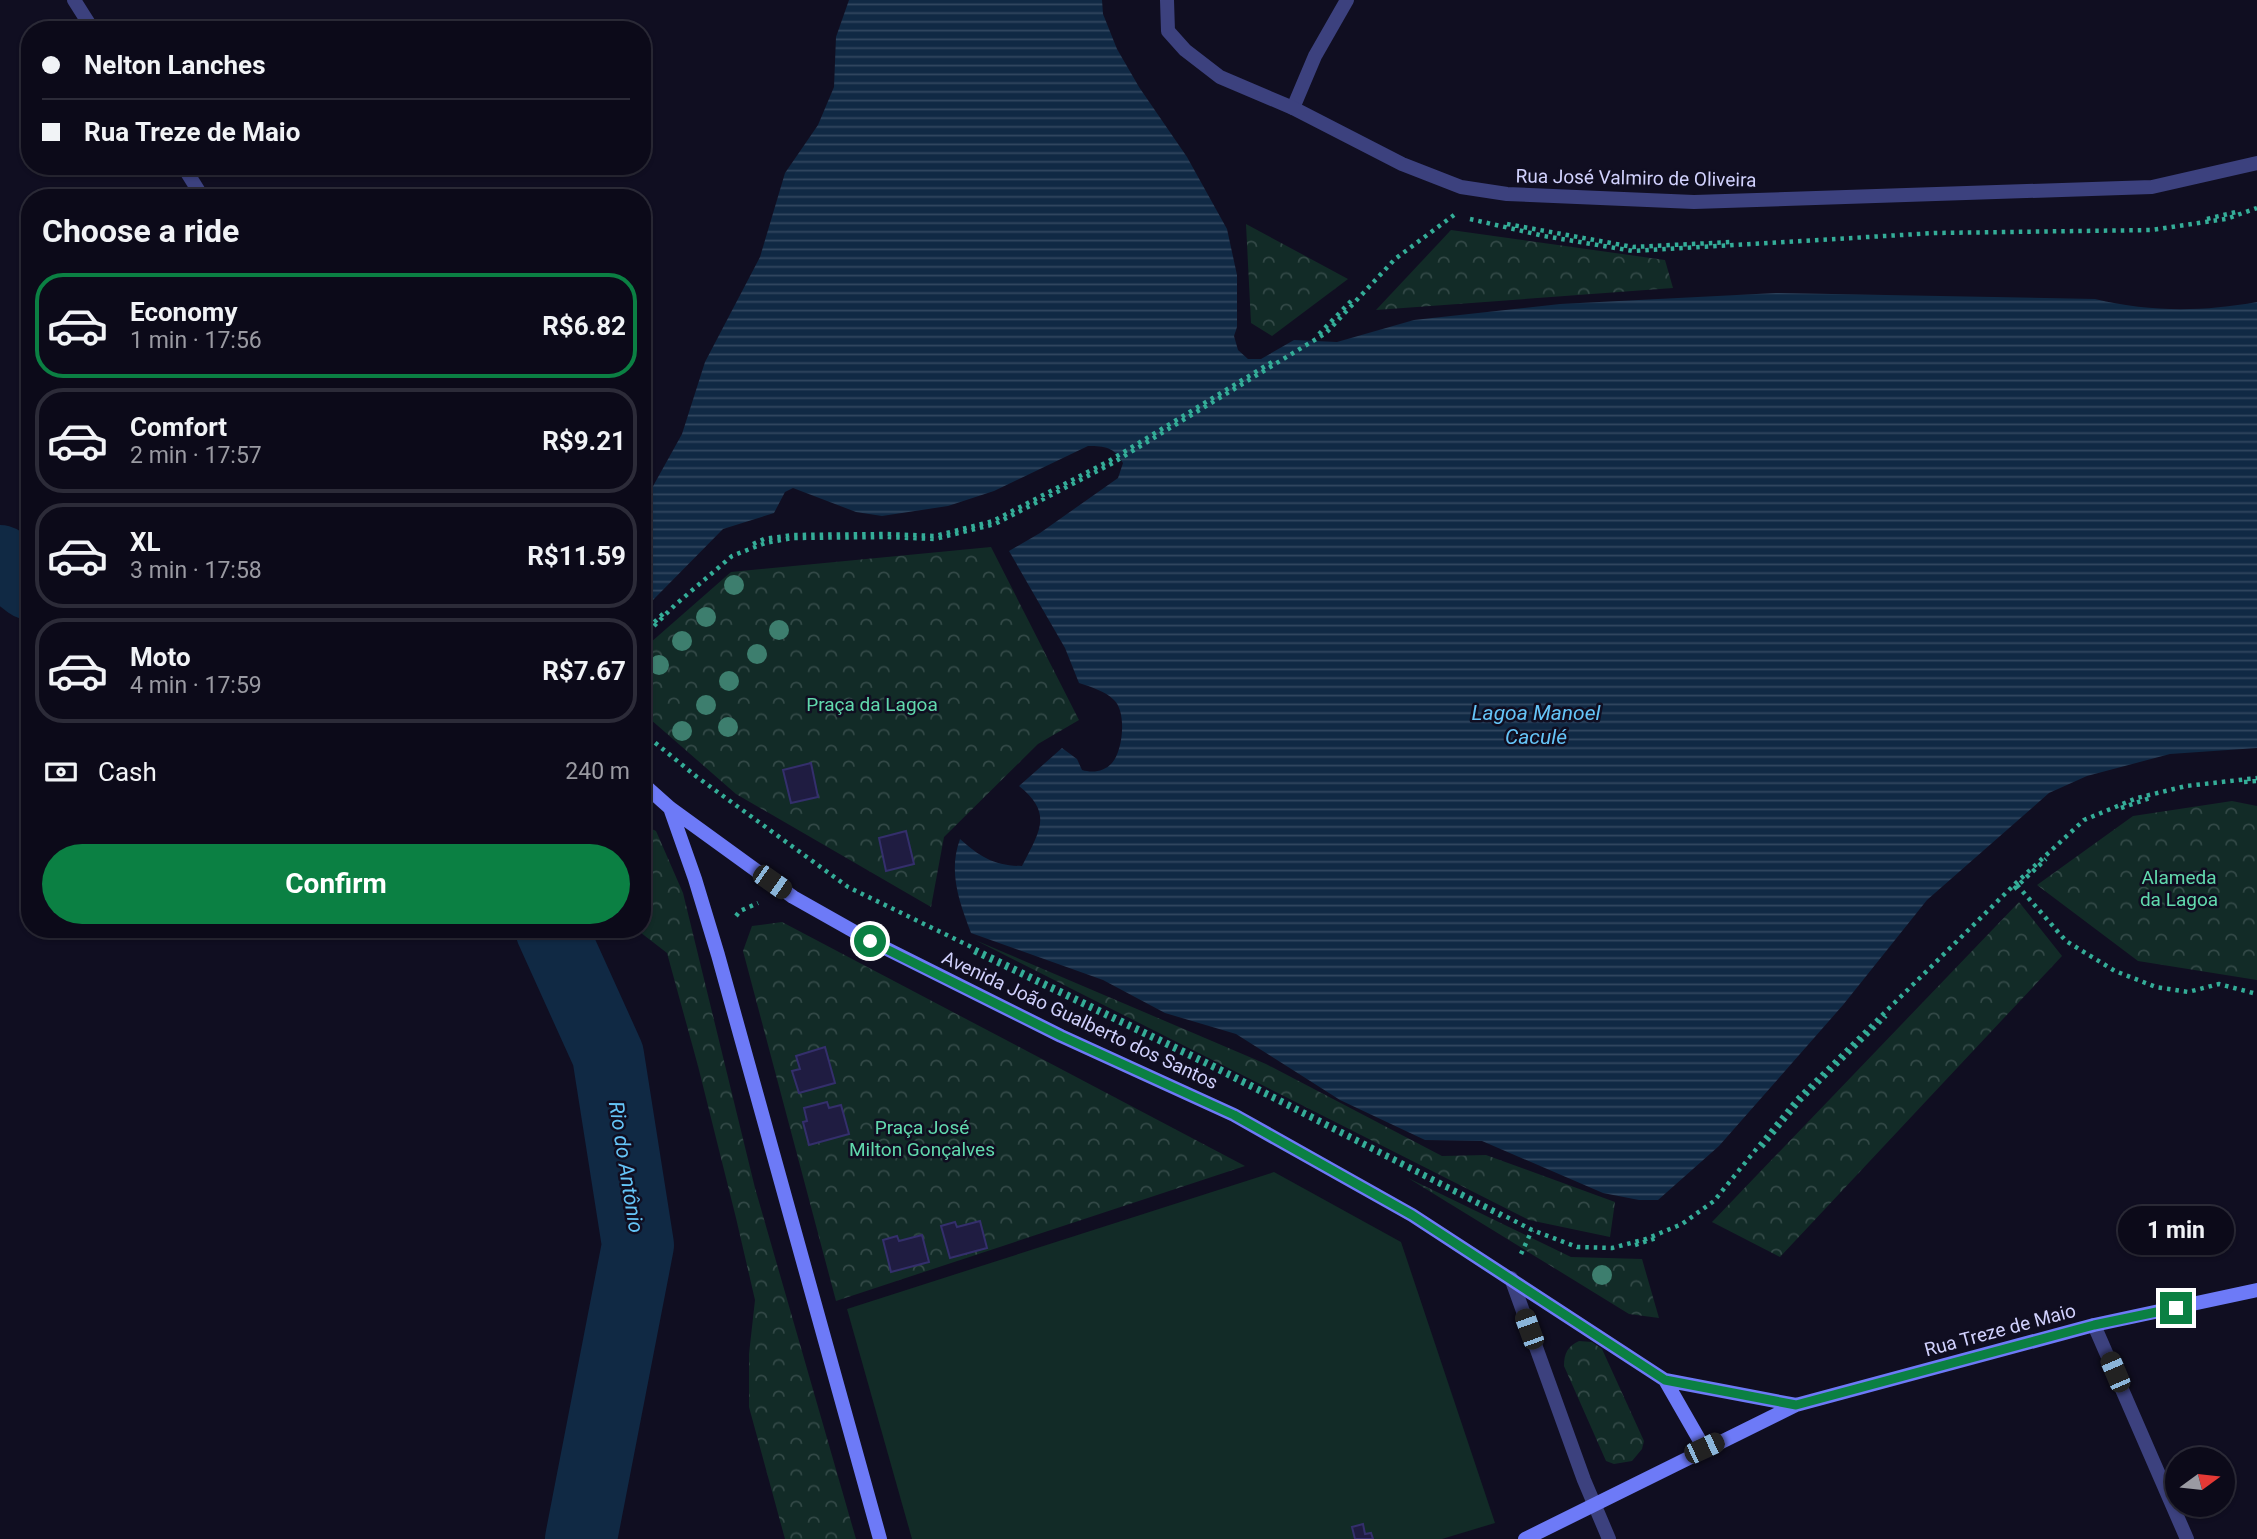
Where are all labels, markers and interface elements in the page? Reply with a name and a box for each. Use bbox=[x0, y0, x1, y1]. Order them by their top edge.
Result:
text: Nelton Lanches bbox=[84, 50, 266, 80]
text: Rua Treze de Maio bbox=[84, 117, 300, 147]
street label: Rua José Valmiro de Oliveira bbox=[1515, 164, 1757, 192]
text: Choose a ride bbox=[42, 212, 239, 250]
icon: car bbox=[46, 294, 109, 357]
text: Economy bbox=[130, 297, 237, 327]
text: R$6.82 bbox=[542, 311, 626, 341]
text: 1 min · 17:56 bbox=[130, 327, 262, 354]
icon: car bbox=[46, 409, 109, 472]
text: Comfort bbox=[130, 412, 227, 442]
text: R$9.21 bbox=[542, 426, 626, 456]
text: 2 min · 17:57 bbox=[130, 442, 262, 469]
icon: car bbox=[46, 524, 109, 587]
text: XL bbox=[130, 527, 161, 557]
text: R$11.59 bbox=[527, 541, 626, 571]
text: 3 min · 17:58 bbox=[130, 557, 262, 584]
icon: car bbox=[46, 639, 109, 702]
text: Moto bbox=[130, 642, 191, 672]
text: R$7.67 bbox=[542, 656, 626, 686]
text: 4 min · 17:59 bbox=[130, 672, 262, 699]
park label: Praça da Lagoa bbox=[806, 693, 938, 716]
water label: Lagoa Manoel Caculé bbox=[1472, 701, 1601, 749]
icon: cash bbox=[42, 753, 80, 791]
text: Cash bbox=[98, 757, 157, 787]
text: 240 m bbox=[565, 758, 630, 785]
button: Confirm bbox=[42, 844, 630, 924]
car bbox=[749, 861, 796, 903]
park label: Alameda da Lagoa bbox=[2140, 866, 2218, 911]
route start bbox=[854, 925, 886, 957]
street label: Avenida João Gualberto dos Santos bbox=[938, 946, 1222, 1094]
water label: Rio do Antônio bbox=[604, 1099, 648, 1235]
park label: Praça José Milton Gonçalves bbox=[849, 1116, 995, 1161]
callout: 1 min bbox=[2118, 1206, 2234, 1256]
text: 1 min bbox=[2147, 1217, 2205, 1244]
route end bbox=[2160, 1292, 2192, 1324]
street label: Rua Treze de Maio bbox=[1922, 1299, 2078, 1361]
car bbox=[1512, 1306, 1547, 1352]
car bbox=[2098, 1349, 2133, 1395]
car bbox=[1681, 1430, 1728, 1466]
north arrow bbox=[2165, 1447, 2235, 1517]
map controls bbox=[2165, 1447, 2235, 1517]

